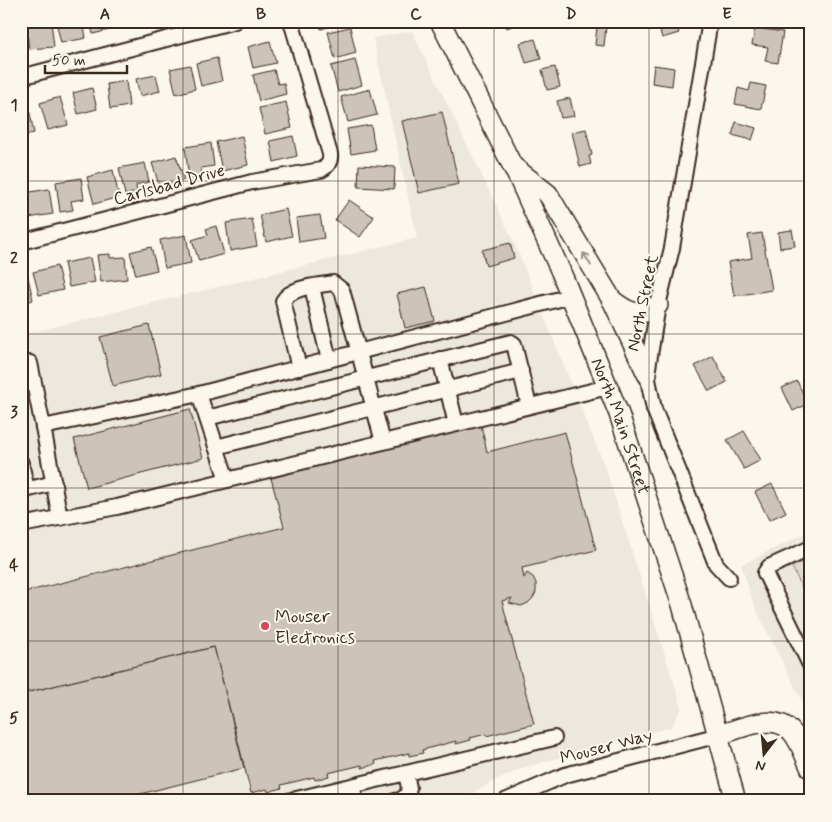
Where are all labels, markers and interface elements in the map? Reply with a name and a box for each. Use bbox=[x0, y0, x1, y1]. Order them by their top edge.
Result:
text: A bbox=[100, 4, 110, 25]
text: B bbox=[256, 4, 266, 25]
text: C bbox=[410, 4, 422, 25]
text: D bbox=[565, 4, 577, 25]
text: E bbox=[722, 4, 732, 25]
scale bar bbox=[45, 42, 128, 74]
text: 50 m bbox=[52, 51, 86, 71]
text: 1 bbox=[10, 95, 18, 116]
street label: Carlsbad Drive bbox=[111, 159, 228, 211]
text: 2 bbox=[10, 248, 18, 269]
one-way arrow bbox=[581, 252, 591, 266]
street label: North Street bbox=[621, 252, 665, 354]
street label: North Main Street bbox=[584, 354, 656, 497]
text: 3 bbox=[10, 402, 18, 423]
text: 4 bbox=[9, 555, 19, 576]
place label: Mouser Electronics bbox=[275, 605, 355, 650]
marker: Mouser Electronics bbox=[259, 620, 271, 632]
text: 5 bbox=[9, 708, 19, 729]
street label: Mouser Way bbox=[557, 723, 655, 771]
north arrow bbox=[740, 730, 790, 780]
text: N bbox=[754, 756, 768, 775]

